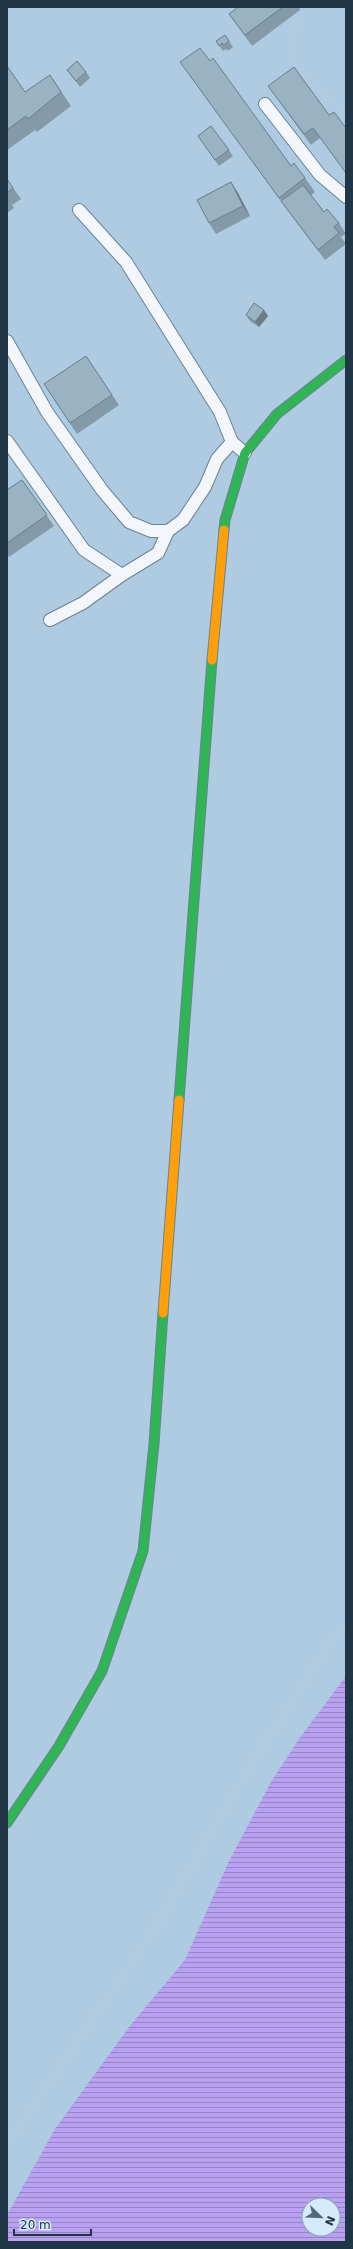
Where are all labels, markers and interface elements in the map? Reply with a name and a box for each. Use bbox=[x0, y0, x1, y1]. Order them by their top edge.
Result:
north arrow bbox=[301, 2197, 341, 2237]
scale bar bbox=[14, 2211, 91, 2237]
text: N bbox=[322, 2214, 338, 2227]
text: 20 m bbox=[20, 2218, 51, 2232]

